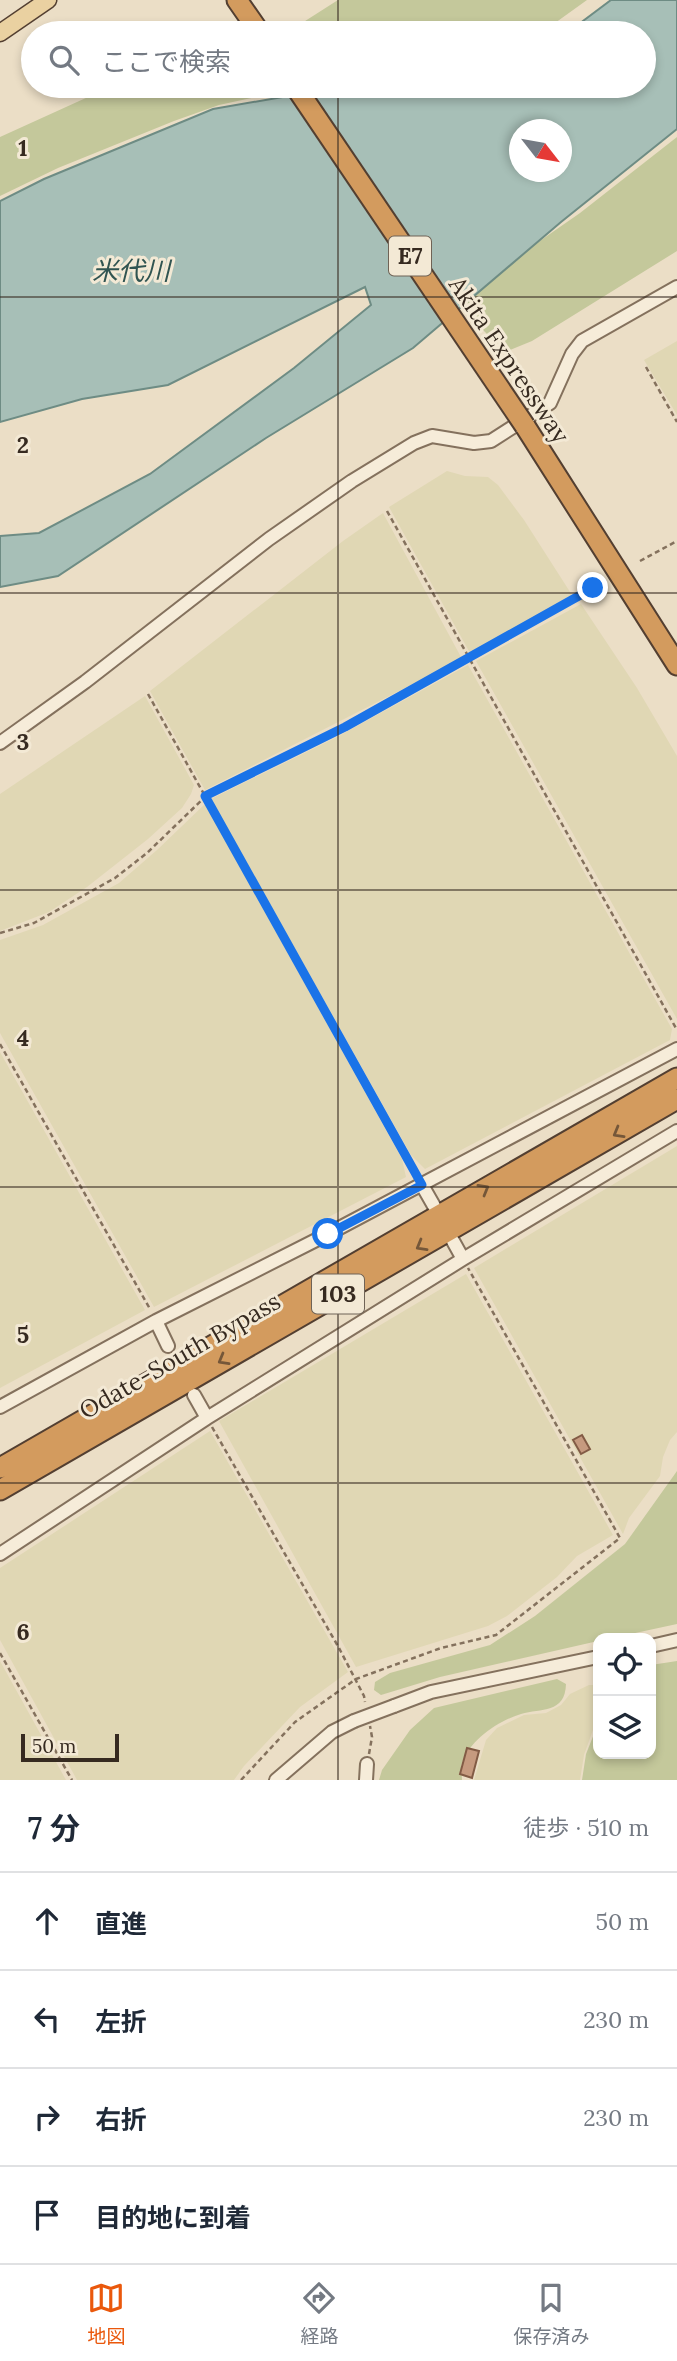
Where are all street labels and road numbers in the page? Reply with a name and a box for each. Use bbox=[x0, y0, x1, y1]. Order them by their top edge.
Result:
road number: E7 bbox=[389, 236, 431, 276]
street label: Akita Expressway bbox=[442, 270, 577, 449]
road number: 103 bbox=[312, 1274, 364, 1314]
street label: Odate-South Bypass bbox=[74, 1285, 286, 1426]

